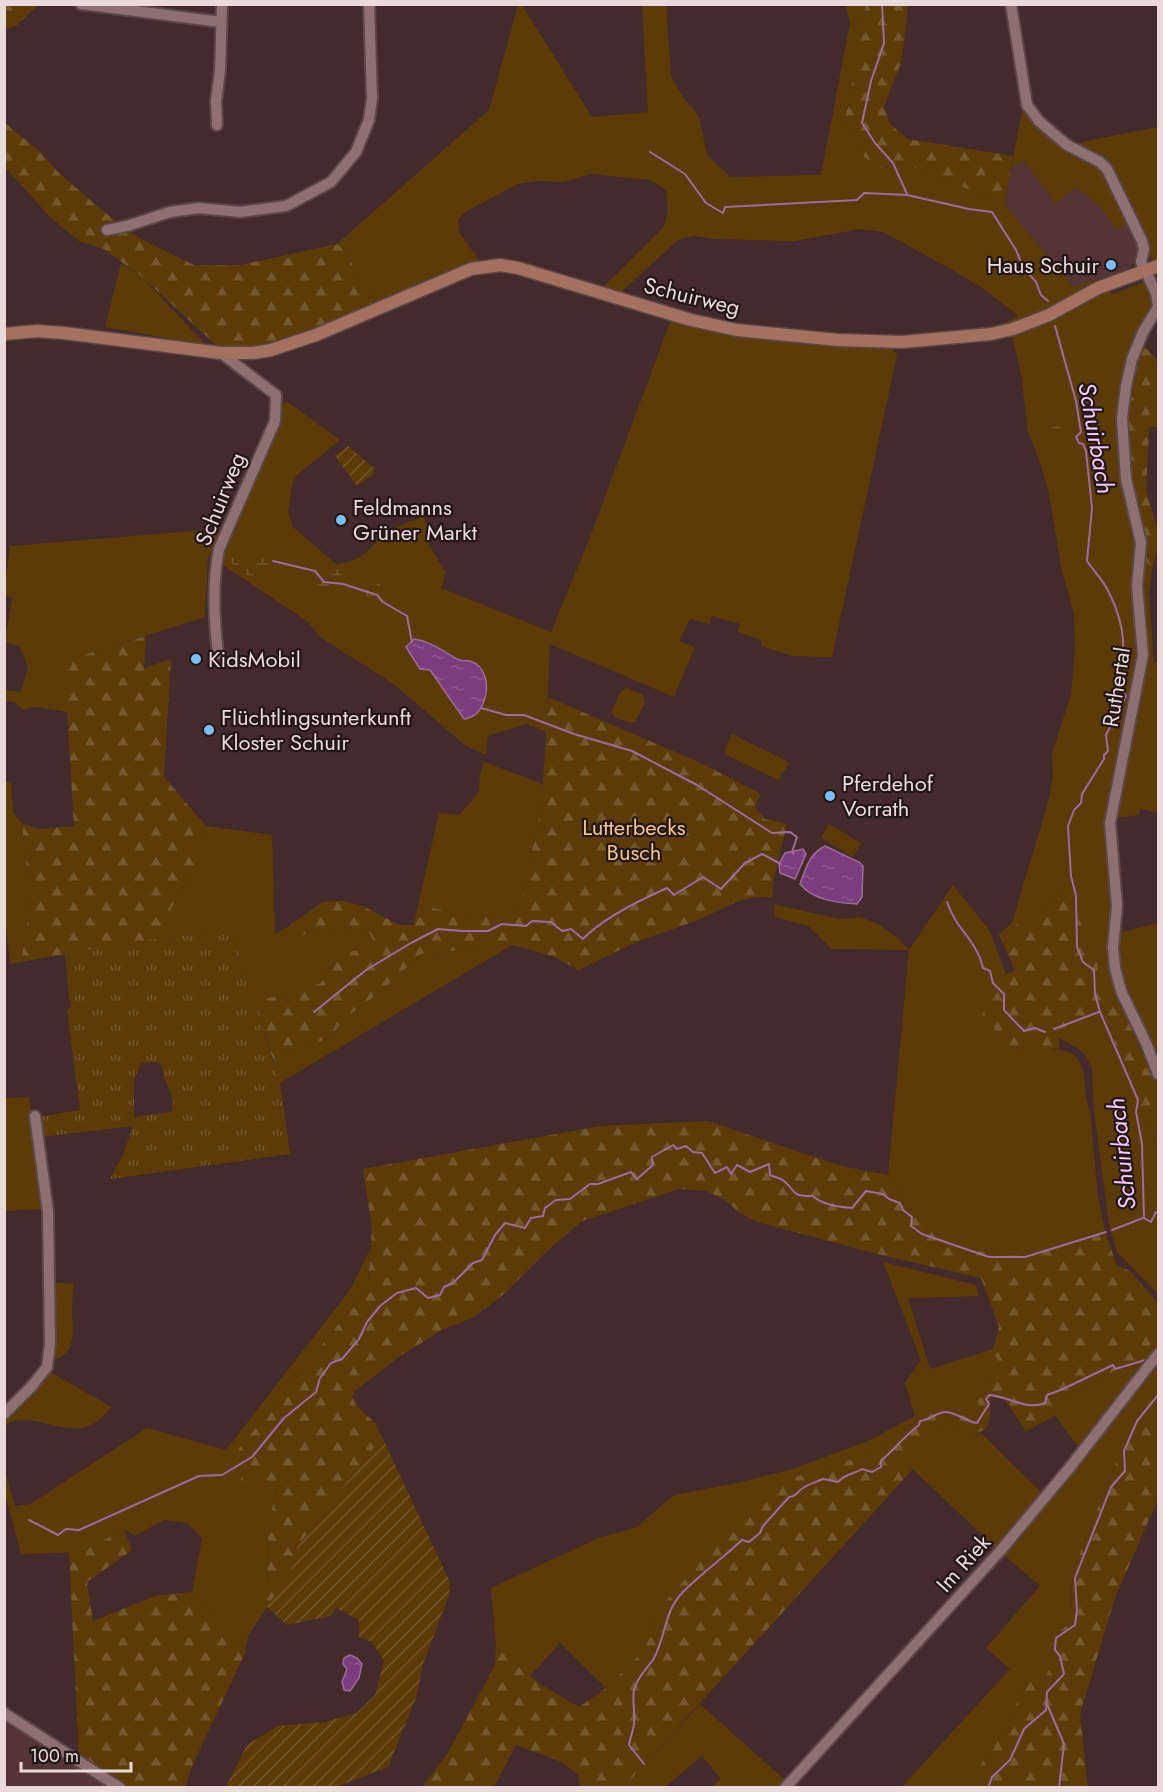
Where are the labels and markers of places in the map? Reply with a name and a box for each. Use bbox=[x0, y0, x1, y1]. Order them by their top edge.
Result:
place label: Haus Schuir bbox=[987, 249, 1099, 281]
marker: Haus Schuir bbox=[1104, 258, 1118, 272]
place label: Feldmanns Grüner Markt bbox=[353, 491, 478, 548]
marker: Feldmanns Grüner Markt bbox=[334, 513, 348, 527]
place label: KidsMobil bbox=[208, 643, 301, 675]
marker: KidsMobil bbox=[189, 652, 203, 666]
place label: Flüchtlingsunterkunft Kloster Schuir bbox=[221, 701, 412, 758]
marker: Flüchtlingsunterkunft Kloster Schuir bbox=[202, 723, 216, 737]
place label: Pferdehof Vorrath bbox=[842, 767, 934, 824]
marker: Pferdehof Vorrath bbox=[823, 789, 837, 803]

